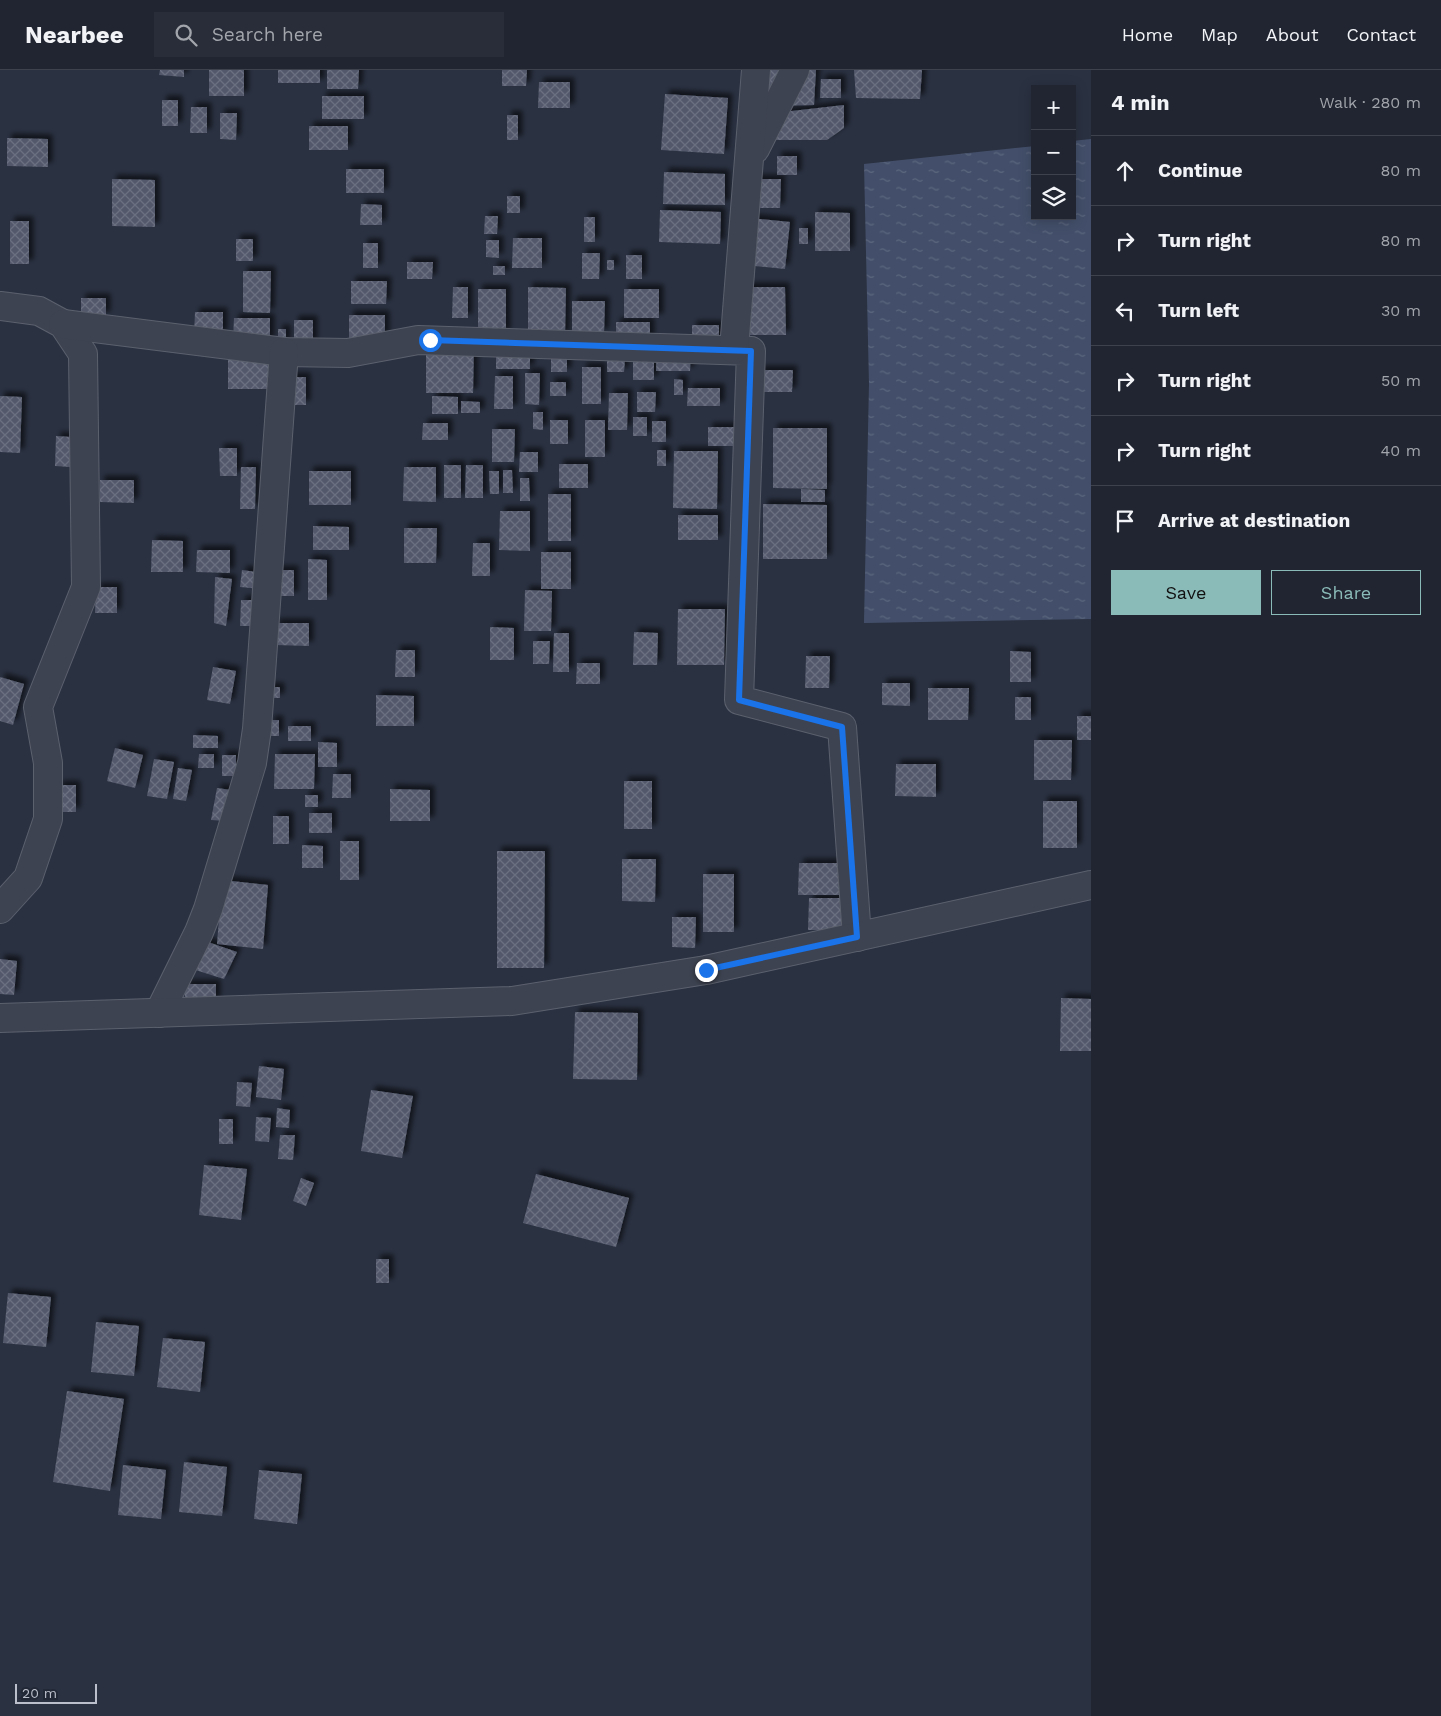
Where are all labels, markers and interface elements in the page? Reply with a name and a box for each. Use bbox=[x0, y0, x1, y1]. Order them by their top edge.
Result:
search box bbox=[154, 12, 504, 57]
text: Nearbee bbox=[25, 21, 124, 49]
icon: search bbox=[172, 21, 200, 49]
text: Search here bbox=[212, 23, 323, 46]
text: Home bbox=[1122, 24, 1173, 45]
text: Map bbox=[1201, 24, 1238, 45]
text: About bbox=[1266, 24, 1318, 45]
text: Contact bbox=[1346, 24, 1416, 45]
map controls bbox=[1031, 85, 1076, 220]
button: + bbox=[1031, 85, 1076, 130]
text: 4 min bbox=[1111, 90, 1169, 115]
text: Walk · 280 m bbox=[1319, 93, 1421, 112]
button: − bbox=[1031, 130, 1076, 175]
icon: ahead bbox=[1111, 157, 1139, 185]
text: Continue bbox=[1158, 159, 1242, 182]
text: 80 m bbox=[1380, 161, 1421, 180]
button: layers bbox=[1031, 175, 1076, 220]
icon: right bbox=[1111, 227, 1139, 255]
text: Turn right bbox=[1158, 229, 1251, 252]
text: 80 m bbox=[1380, 231, 1421, 250]
icon: left bbox=[1111, 297, 1139, 325]
text: Turn left bbox=[1158, 299, 1239, 322]
text: 30 m bbox=[1381, 301, 1421, 320]
route start bbox=[419, 329, 442, 352]
icon: right bbox=[1111, 367, 1139, 395]
text: Turn right bbox=[1158, 369, 1251, 392]
text: 50 m bbox=[1381, 371, 1421, 390]
icon: right bbox=[1111, 437, 1139, 465]
text: Turn right bbox=[1158, 439, 1251, 462]
text: 40 m bbox=[1381, 441, 1421, 460]
icon: arrive bbox=[1111, 507, 1139, 535]
text: Arrive at destination bbox=[1158, 509, 1350, 532]
button: Save bbox=[1111, 570, 1261, 615]
button: Share bbox=[1271, 570, 1421, 615]
route end bbox=[695, 959, 718, 982]
scale bar bbox=[15, 1681, 98, 1704]
text: 20 m bbox=[22, 1685, 57, 1701]

